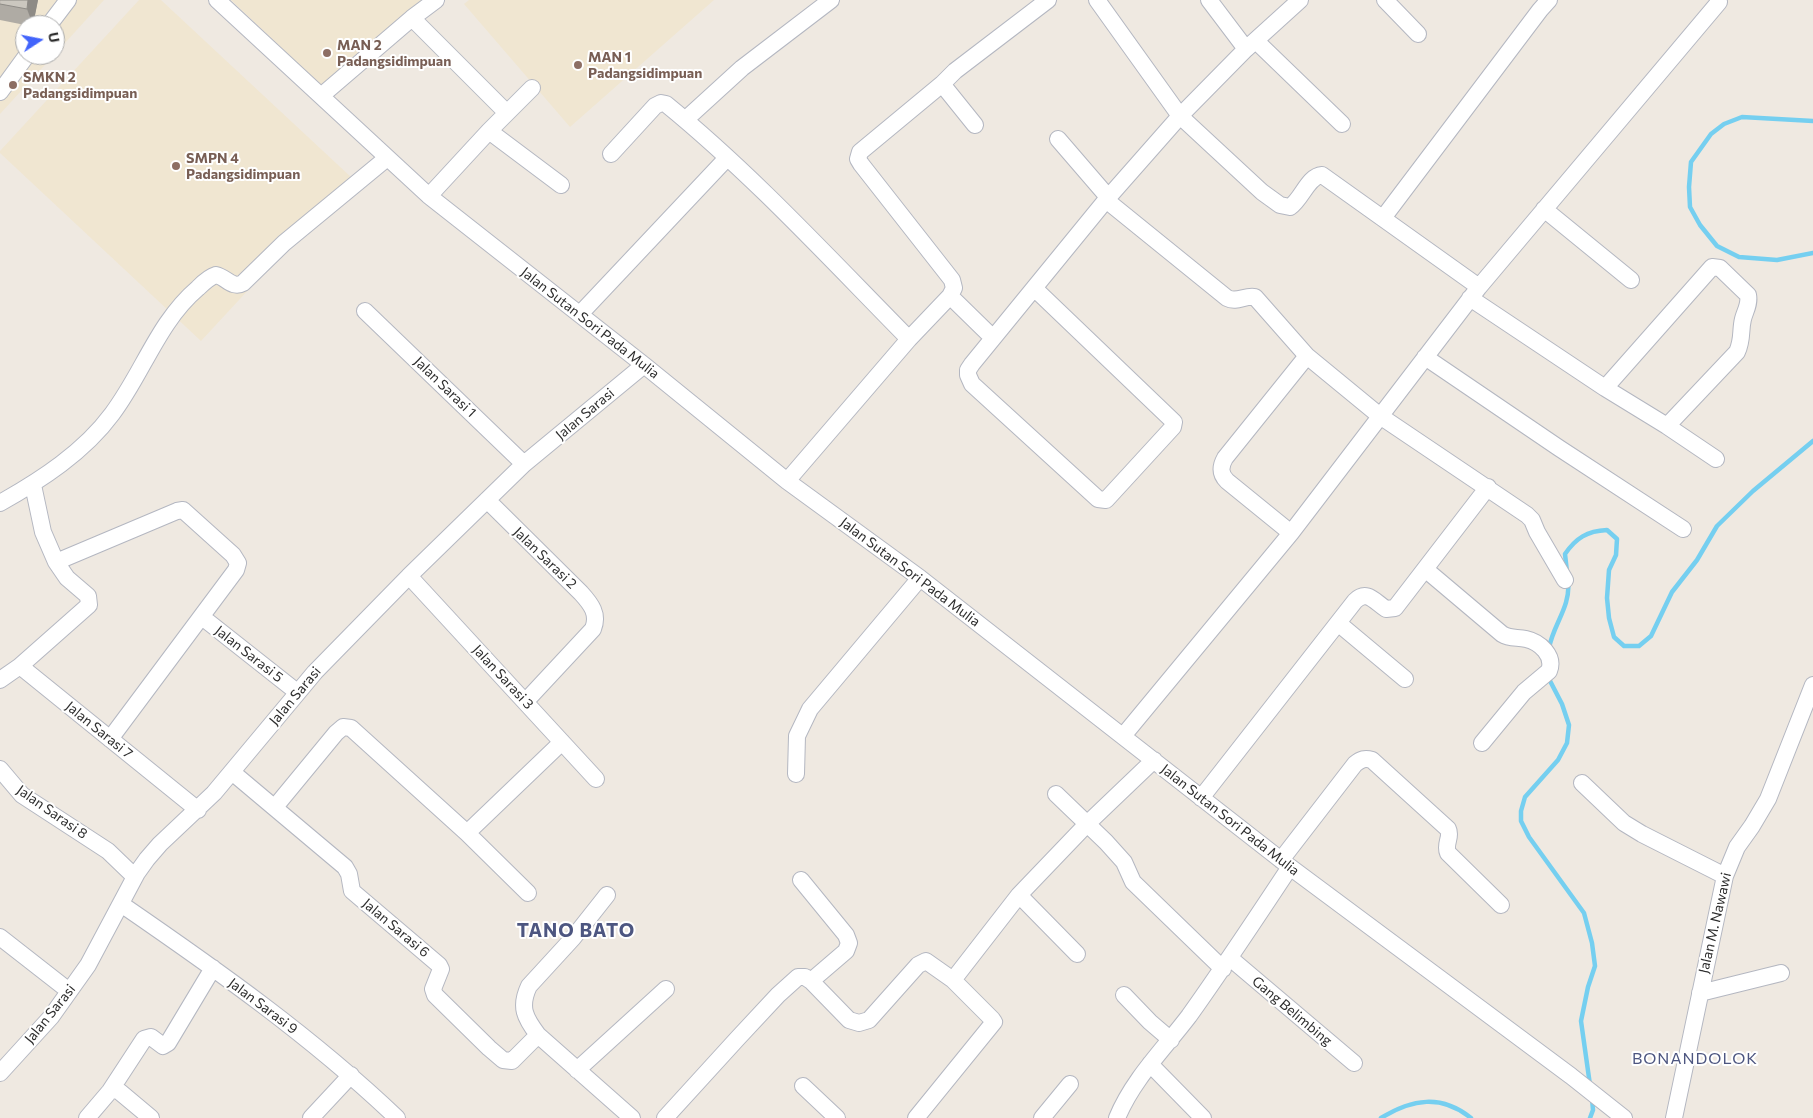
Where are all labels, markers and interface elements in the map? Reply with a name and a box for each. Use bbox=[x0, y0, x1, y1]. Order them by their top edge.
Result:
north arrow bbox=[15, 15, 65, 65]
text: U bbox=[45, 31, 64, 44]
place label: MAN 2 Padangsidimpuan bbox=[337, 37, 451, 70]
marker: MAN 2 Padangsidimpuan bbox=[321, 47, 333, 59]
place label: MAN 1 Padangsidimpuan bbox=[588, 49, 702, 82]
marker: MAN 1 Padangsidimpuan bbox=[572, 59, 584, 71]
place label: SMKN 2 Padangsidimpuan bbox=[23, 69, 137, 102]
marker: SMKN 2 Padangsidimpuan bbox=[7, 79, 19, 91]
place label: SMPN 4 Padangsidimpuan bbox=[186, 150, 300, 182]
marker: SMPN 4 Padangsidimpuan bbox=[170, 160, 182, 172]
street label: Jalan Sutan Sori Pada Mulia bbox=[517, 264, 663, 382]
street label: Jalan Sarasi 1 bbox=[410, 353, 480, 421]
street label: Jalan Sarasi bbox=[552, 385, 618, 443]
street label: Jalan Sutan Sori Pada Mulia bbox=[837, 514, 983, 630]
street label: Jalan Sarasi 2 bbox=[510, 524, 580, 592]
street label: Jalan Sarasi 5 bbox=[212, 622, 286, 686]
street label: Jalan Sarasi 3 bbox=[469, 641, 537, 713]
street label: Jalan Sarasi bbox=[266, 663, 324, 729]
street label: Jalan Sarasi 7 bbox=[62, 698, 136, 762]
street label: Jalan Sutan Sori Pada Mulia bbox=[1157, 761, 1303, 879]
street label: Jalan Sarasi 8 bbox=[13, 781, 91, 843]
street label: Jalan M. Nawawi bbox=[1695, 871, 1735, 975]
street label: Jalan Sarasi 6 bbox=[359, 895, 433, 961]
district label: TANO BATO bbox=[516, 920, 636, 942]
street label: Gang Belimbing bbox=[1249, 973, 1335, 1049]
street label: Jalan Sarasi 9 bbox=[225, 974, 301, 1038]
street label: Jalan Sarasi bbox=[21, 981, 79, 1047]
district label: BONANDOLOK bbox=[1631, 1049, 1759, 1069]

